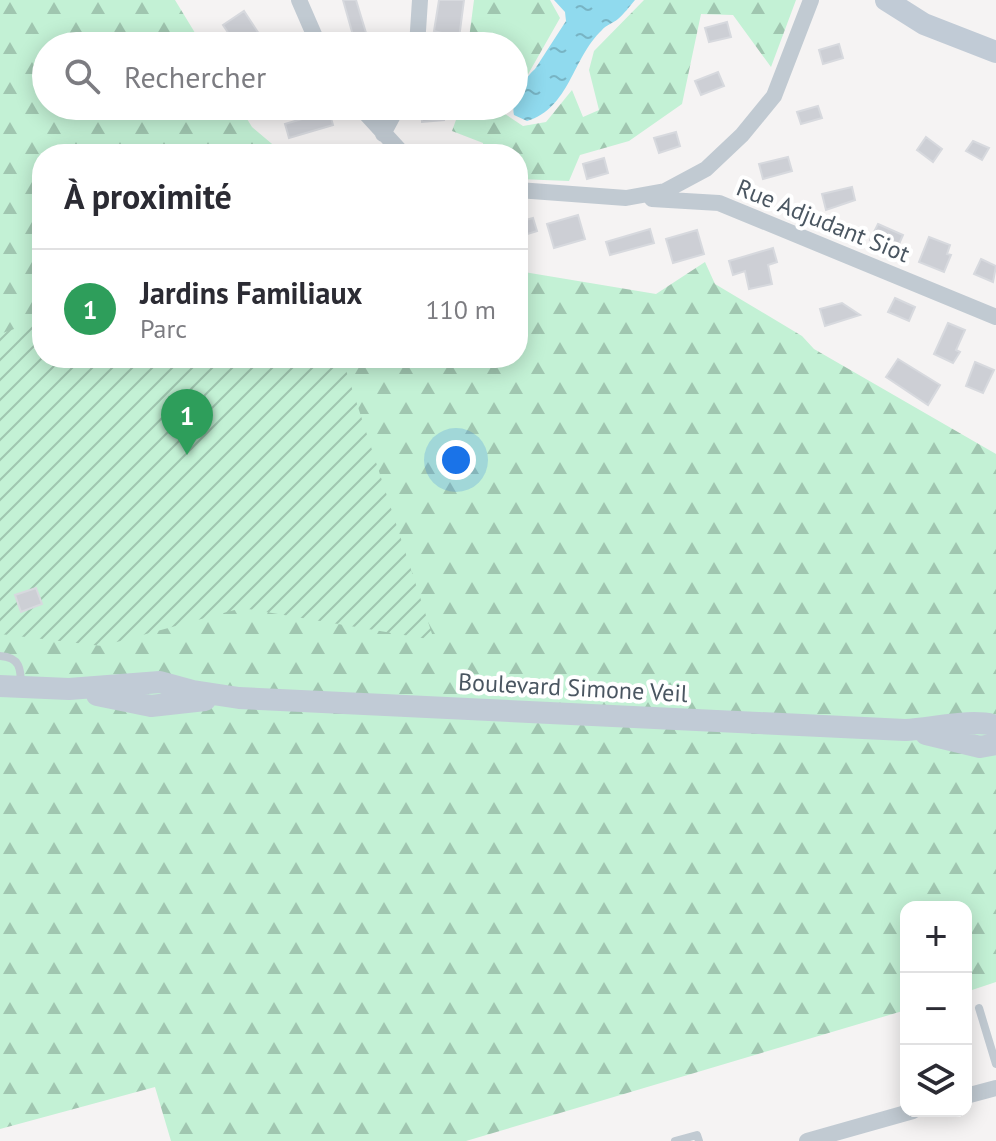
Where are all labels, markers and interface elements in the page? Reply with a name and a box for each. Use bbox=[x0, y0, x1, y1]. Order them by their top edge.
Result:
search box bbox=[32, 32, 528, 120]
icon: search bbox=[60, 54, 104, 98]
text: Rechercher bbox=[124, 57, 266, 96]
street label: Rue Adjudant Siot bbox=[732, 172, 914, 269]
text: À proximité bbox=[64, 174, 232, 218]
text: Jardins Familiaux bbox=[140, 273, 362, 312]
text: 1 bbox=[83, 293, 97, 326]
text: 110 m bbox=[425, 293, 496, 326]
text: Parc bbox=[140, 312, 187, 345]
pin: 1 bbox=[161, 389, 213, 455]
your location bbox=[436, 440, 476, 480]
street label: Boulevard Simone Veil bbox=[457, 666, 689, 709]
map controls bbox=[900, 901, 972, 1117]
button: + bbox=[900, 901, 972, 973]
button: − bbox=[900, 973, 972, 1045]
button: layers bbox=[900, 1045, 972, 1117]

